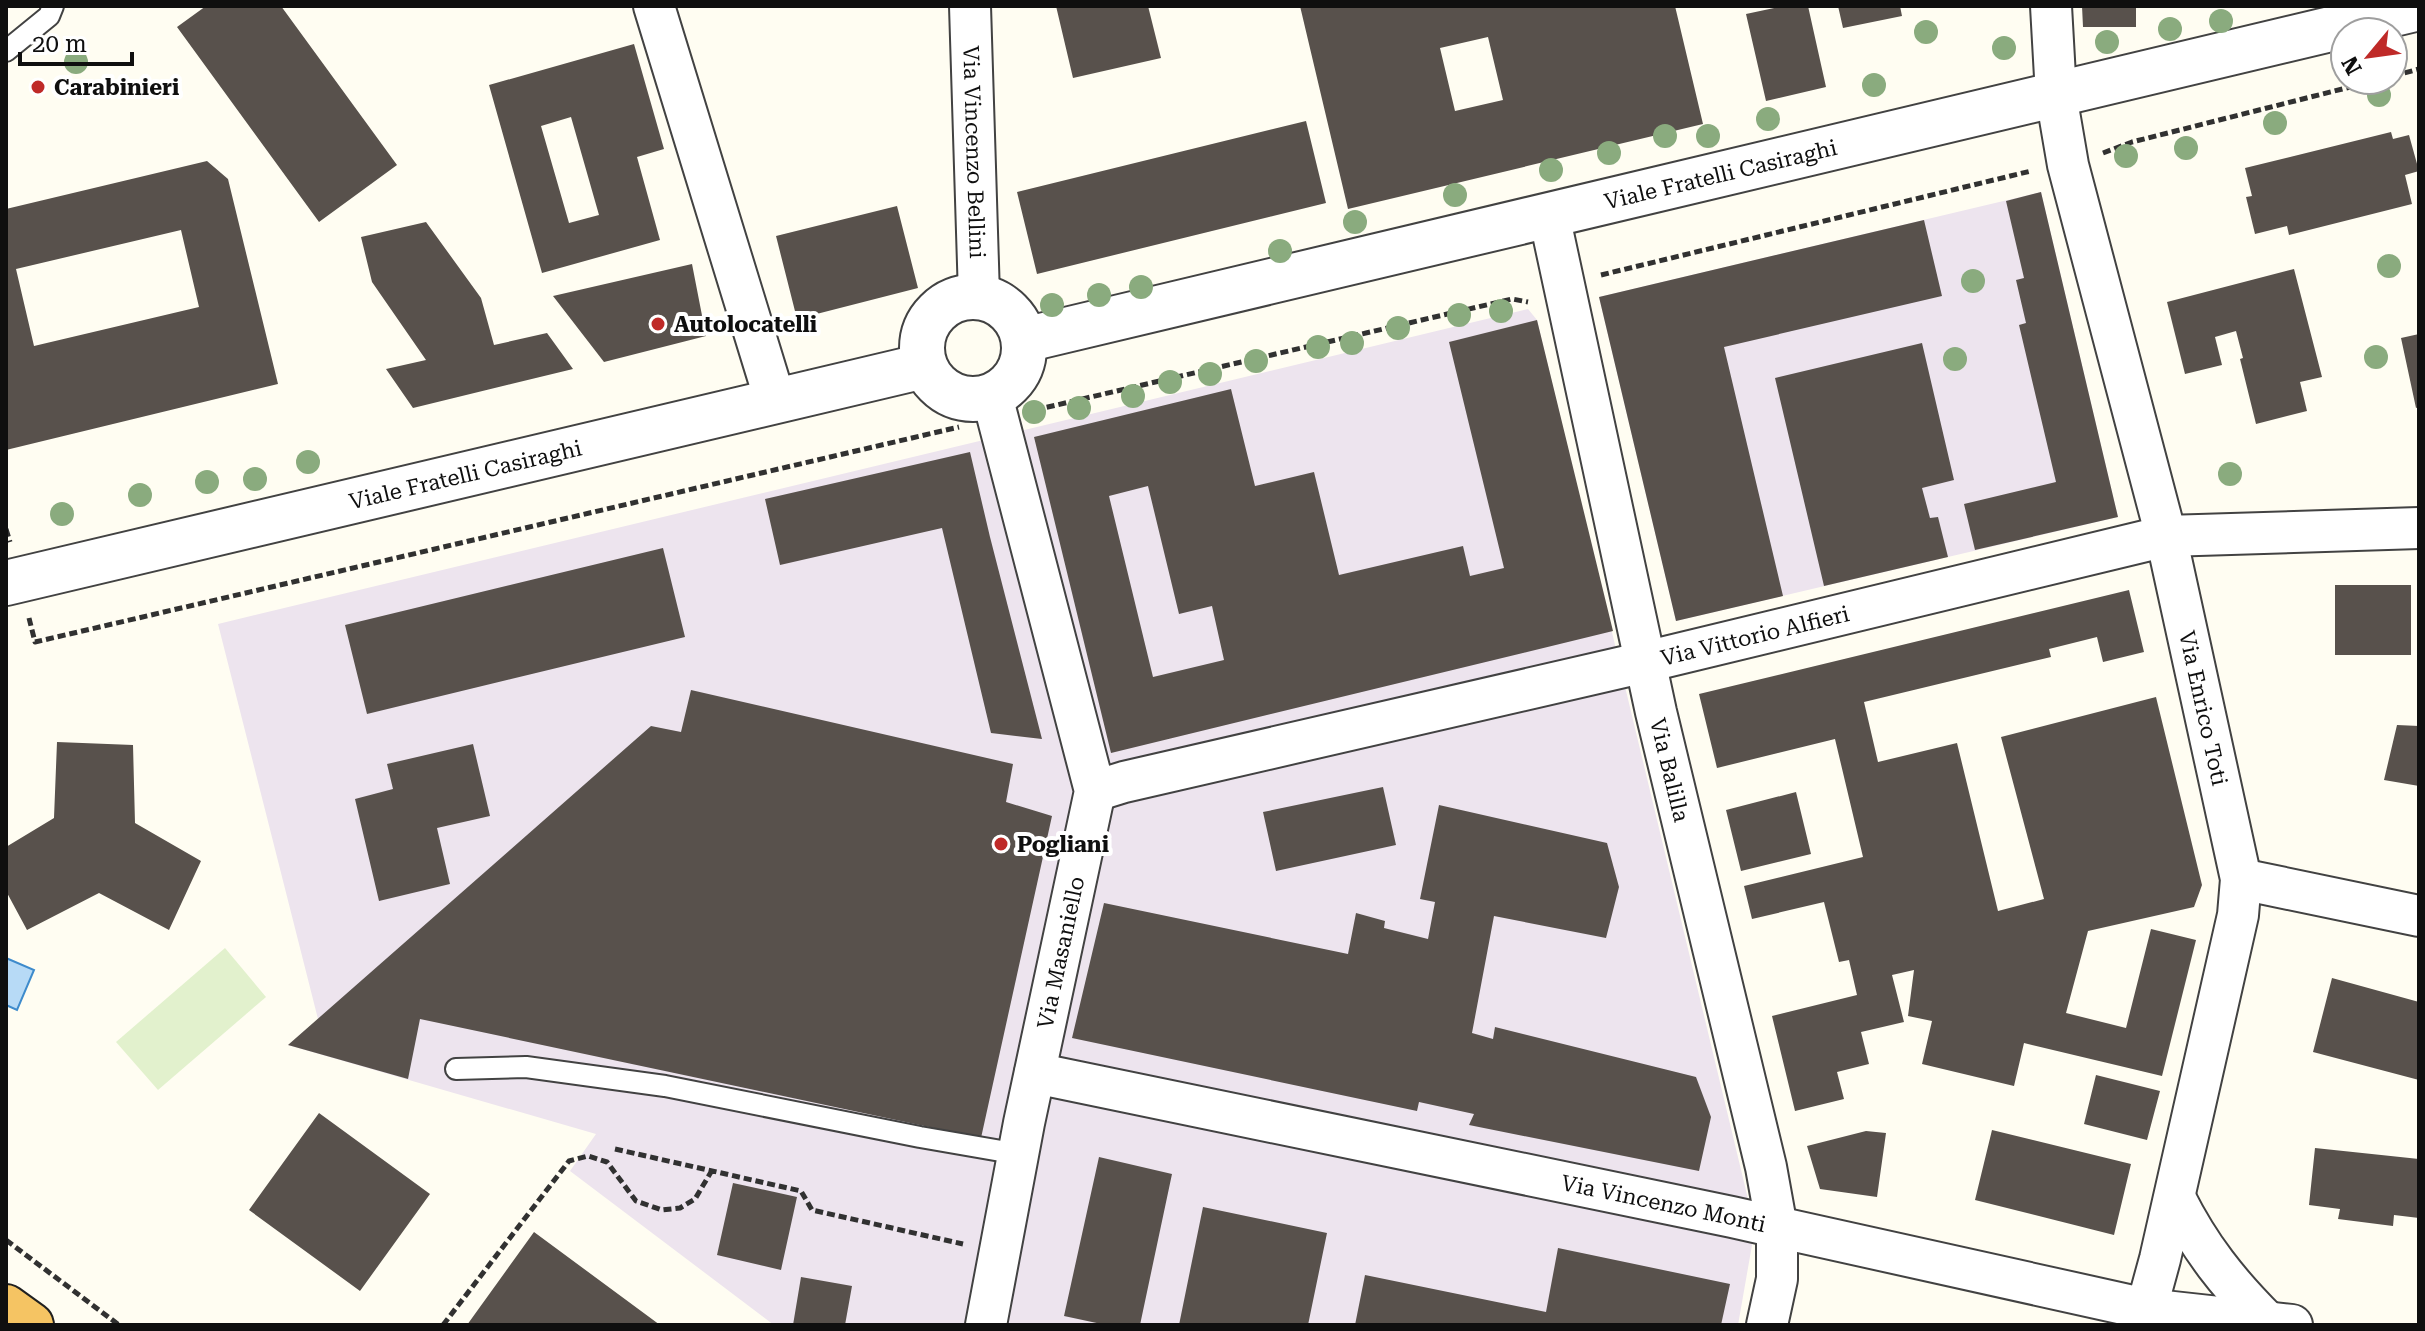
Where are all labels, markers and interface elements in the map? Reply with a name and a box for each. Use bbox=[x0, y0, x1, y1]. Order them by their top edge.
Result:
scale bar bbox=[20, 16, 132, 66]
north arrow bbox=[2329, 16, 2409, 96]
text: 20 m bbox=[32, 30, 87, 58]
street label: Via Vincenzo Bellini bbox=[958, 45, 990, 259]
text: N bbox=[2337, 52, 2367, 79]
place label: Carabinieri bbox=[54, 75, 179, 100]
marker: Carabinieri bbox=[29, 78, 47, 96]
street label: Viale Fratelli Casiraghi bbox=[1602, 135, 1839, 214]
place label: Autolocatelli bbox=[674, 312, 817, 337]
marker: Autolocatelli bbox=[649, 315, 667, 333]
street label: Viale Fratelli Casiraghi bbox=[347, 435, 584, 514]
street label: Via Vittorio Alfieri bbox=[1658, 601, 1852, 671]
street label: Via Enrico Toti bbox=[2174, 628, 2232, 788]
street label: Via Balilla bbox=[1645, 716, 1694, 825]
place label: Pogliani bbox=[1017, 832, 1109, 857]
marker: Pogliani bbox=[992, 835, 1010, 853]
street label: Via Masaniello bbox=[1033, 874, 1089, 1031]
street label: Via Vincenzo Monti bbox=[1559, 1170, 1768, 1237]

